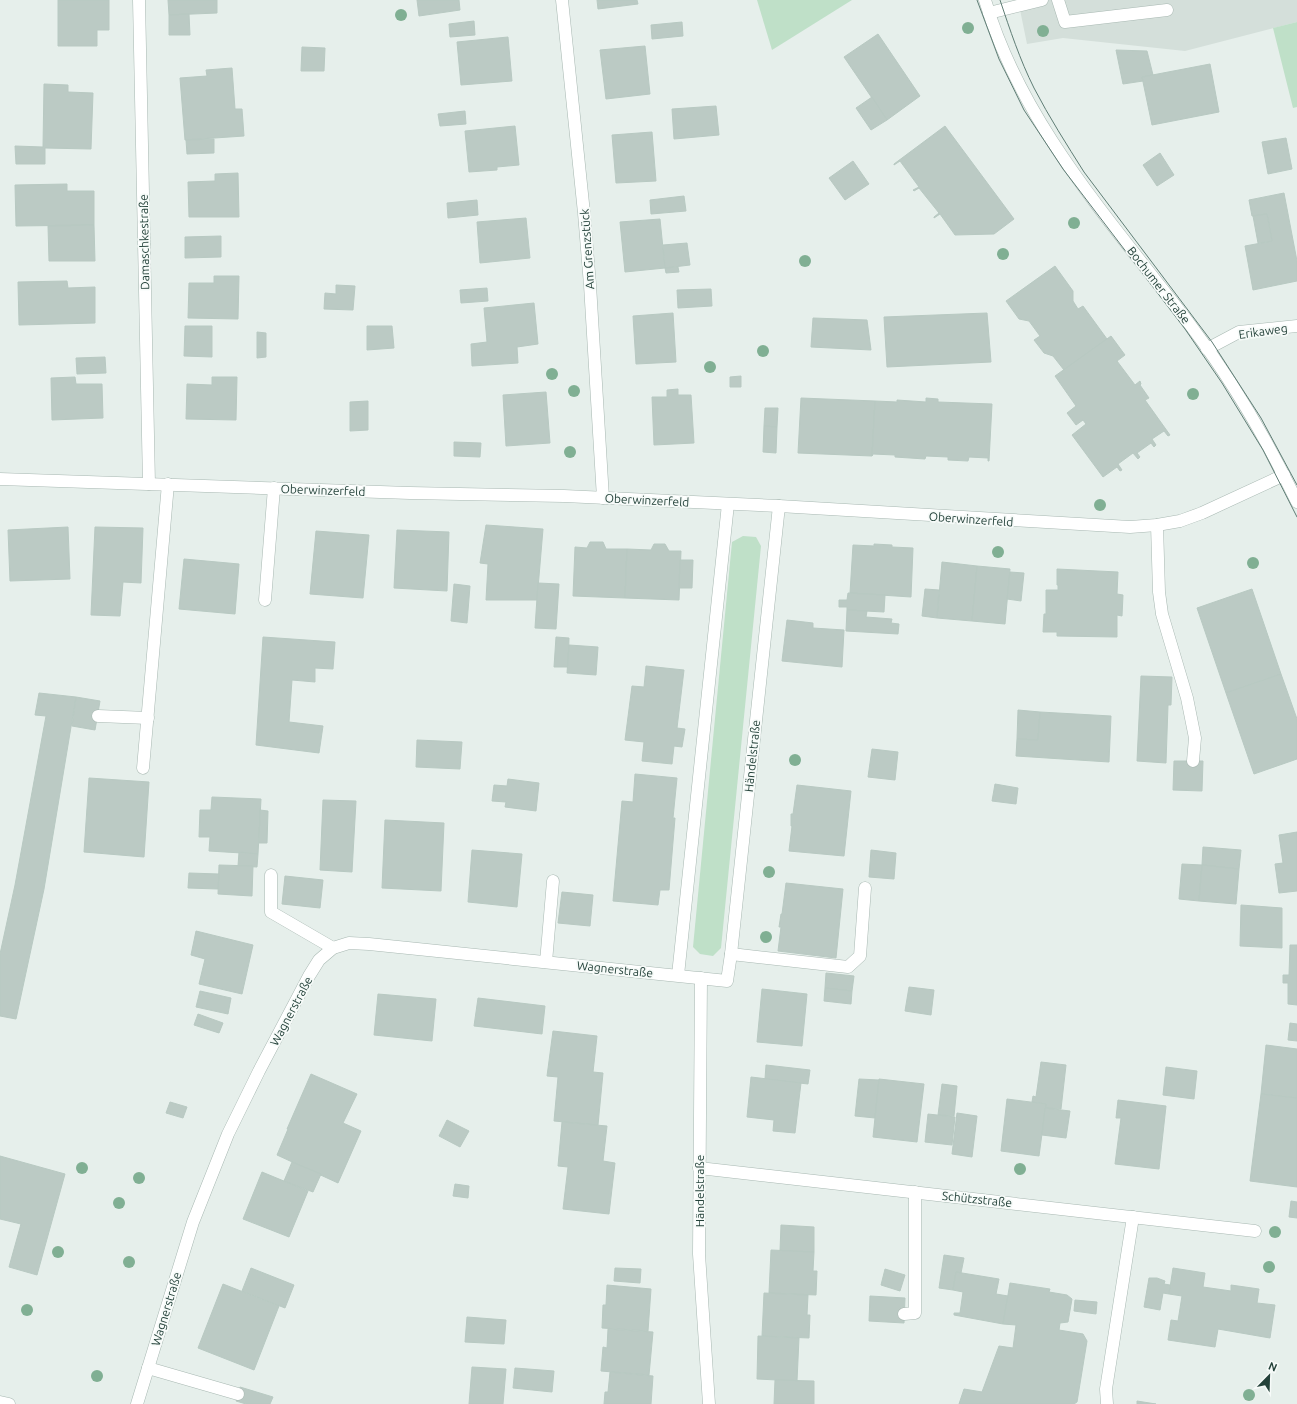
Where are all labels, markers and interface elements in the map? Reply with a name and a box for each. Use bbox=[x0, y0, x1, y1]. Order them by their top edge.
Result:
street label: Damaschkestraße bbox=[137, 194, 151, 290]
street label: Am Grenzstück bbox=[578, 208, 596, 290]
street label: Bochumer Straße bbox=[1125, 244, 1193, 326]
street label: Erikaweg bbox=[1238, 321, 1288, 341]
street label: Oberwinzerfeld bbox=[280, 482, 366, 498]
street label: Oberwinzerfeld bbox=[604, 491, 690, 509]
street label: Oberwinzerfeld bbox=[928, 510, 1014, 528]
street label: Händelstraße bbox=[742, 719, 762, 793]
street label: Wagnerstraße bbox=[576, 959, 654, 979]
street label: Wagnerstraße bbox=[267, 974, 315, 1048]
street label: Händelstraße bbox=[693, 1155, 706, 1227]
street label: Schützstraße bbox=[941, 1189, 1013, 1209]
street label: Wagnerstraße bbox=[149, 1271, 183, 1347]
north arrow bbox=[1249, 1356, 1289, 1396]
text: N bbox=[1267, 1360, 1279, 1374]

